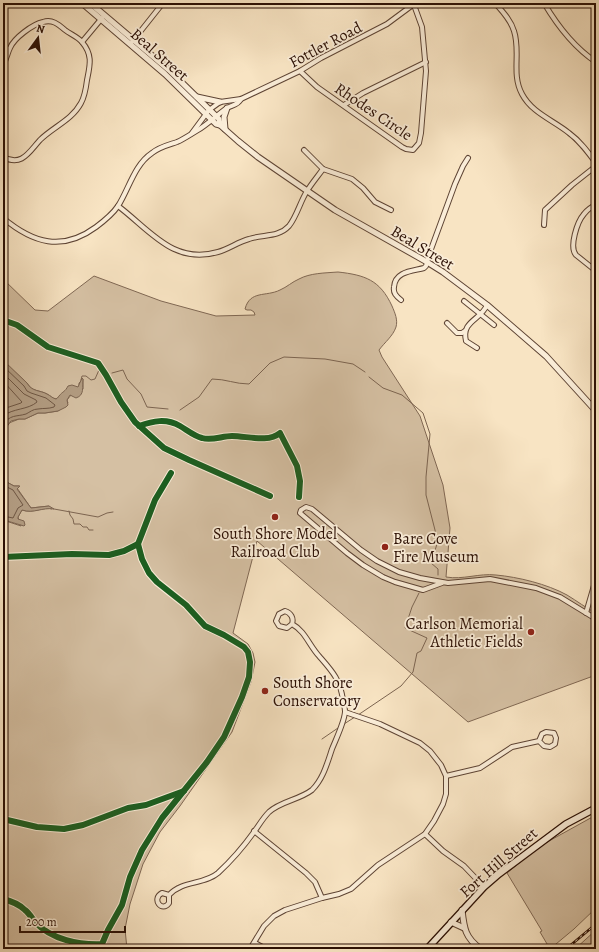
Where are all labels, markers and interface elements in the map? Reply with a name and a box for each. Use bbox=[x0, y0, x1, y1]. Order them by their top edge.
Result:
street label: Fottler Road bbox=[285, 16, 366, 73]
north arrow bbox=[18, 18, 58, 58]
text: N bbox=[35, 21, 46, 37]
street label: Beal Street bbox=[126, 23, 193, 86]
street label: Rhodes Circle bbox=[330, 78, 417, 146]
street label: Beal Street bbox=[387, 220, 458, 275]
marker: South Shore Model Railroad Club bbox=[270, 512, 280, 522]
place label: South Shore Model Railroad Club bbox=[213, 523, 337, 563]
place label: Bare Cove Fire Museum bbox=[393, 528, 479, 568]
marker: Bare Cove Fire Museum bbox=[380, 542, 390, 552]
place label: Carlson Memorial Athletic Fields bbox=[405, 613, 523, 653]
marker: Carlson Memorial Athletic Fields bbox=[526, 627, 536, 637]
place label: South Shore Conservatory bbox=[273, 672, 361, 712]
marker: South Shore Conservatory bbox=[260, 686, 270, 696]
street label: Fort Hill Street bbox=[455, 823, 542, 903]
scale bar bbox=[20, 908, 125, 934]
text: 200 m bbox=[26, 914, 57, 930]

